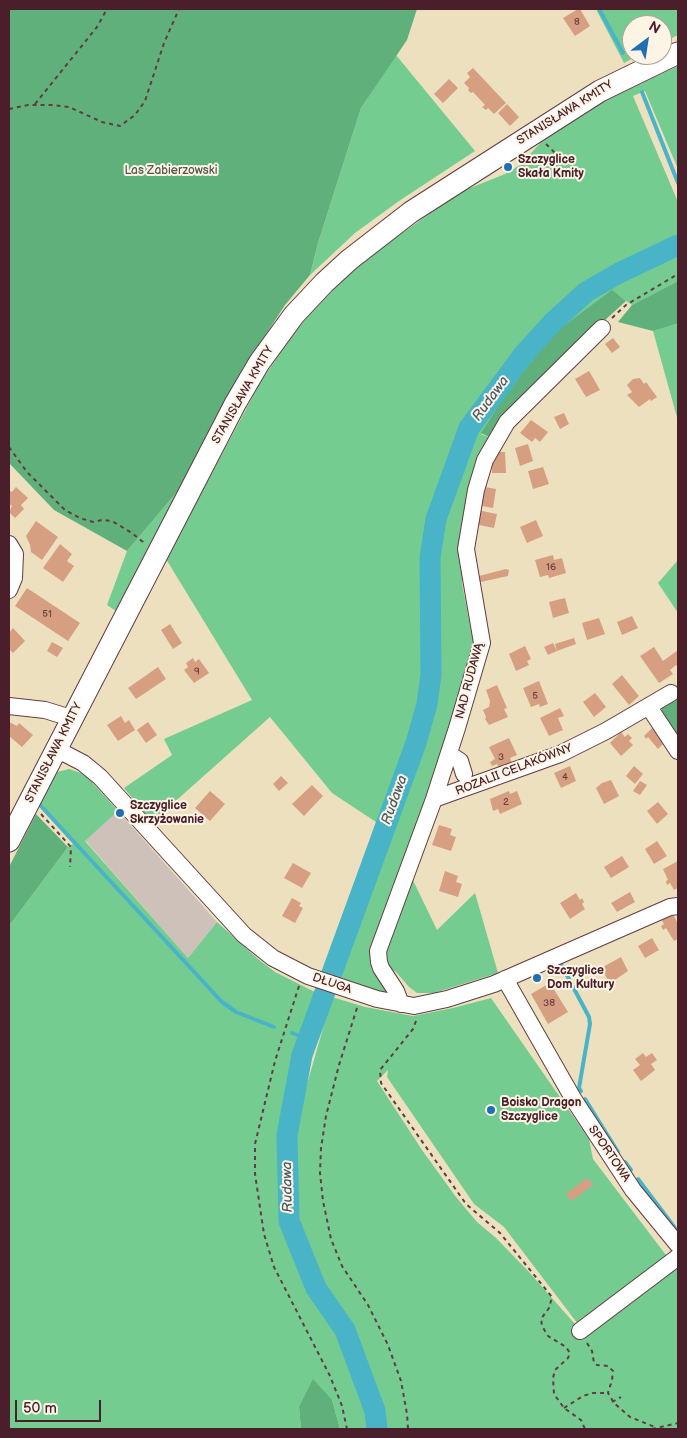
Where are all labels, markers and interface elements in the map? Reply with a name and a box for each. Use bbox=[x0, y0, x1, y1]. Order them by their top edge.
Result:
north arrow bbox=[622, 15, 672, 65]
house number: 8 bbox=[574, 16, 580, 28]
text: N bbox=[646, 18, 663, 38]
street label: STANISŁAWA KMITY bbox=[514, 78, 616, 148]
place label: Szczyglice Skała Kmity bbox=[518, 153, 584, 181]
marker: Szczyglice Skała Kmity bbox=[502, 161, 514, 173]
park label: Las Zabierzowski bbox=[125, 164, 217, 178]
street label: STANISŁAWA KMITY bbox=[209, 344, 277, 446]
water label: Rudawa bbox=[469, 373, 513, 425]
house number: 16 bbox=[546, 561, 556, 573]
house number: 51 bbox=[42, 608, 52, 620]
street label: NAD RUDAWĄ bbox=[453, 641, 487, 721]
house number: 9 bbox=[194, 665, 200, 677]
house number: 5 bbox=[532, 690, 538, 702]
street label: STANISŁAWA KMITY bbox=[22, 700, 86, 806]
street label: ROZALII CELAKÓWNY bbox=[454, 741, 574, 799]
house number: 3 bbox=[498, 751, 504, 763]
house number: 4 bbox=[562, 771, 568, 783]
water label: Rudawa bbox=[378, 773, 412, 827]
house number: 2 bbox=[503, 796, 509, 808]
place label: Szczyglice Skrzyżowanie bbox=[130, 799, 204, 827]
marker: Szczyglice Skrzyżowanie bbox=[114, 807, 126, 819]
place label: Szczyglice Dom Kultury bbox=[547, 964, 614, 992]
street label: DŁUGA bbox=[310, 971, 354, 997]
marker: Szczyglice Dom Kultury bbox=[531, 972, 543, 984]
house number: 38 bbox=[543, 997, 555, 1009]
place label: Boisko Dragon Szczyglice bbox=[501, 1096, 581, 1124]
marker: Boisko Dragon Szczyglice bbox=[485, 1104, 497, 1116]
street label: SPORTOWA bbox=[585, 1123, 633, 1185]
water label: Rudawa bbox=[279, 1161, 297, 1213]
scale bar bbox=[18, 1390, 104, 1422]
text: 50 m bbox=[23, 1399, 57, 1418]

